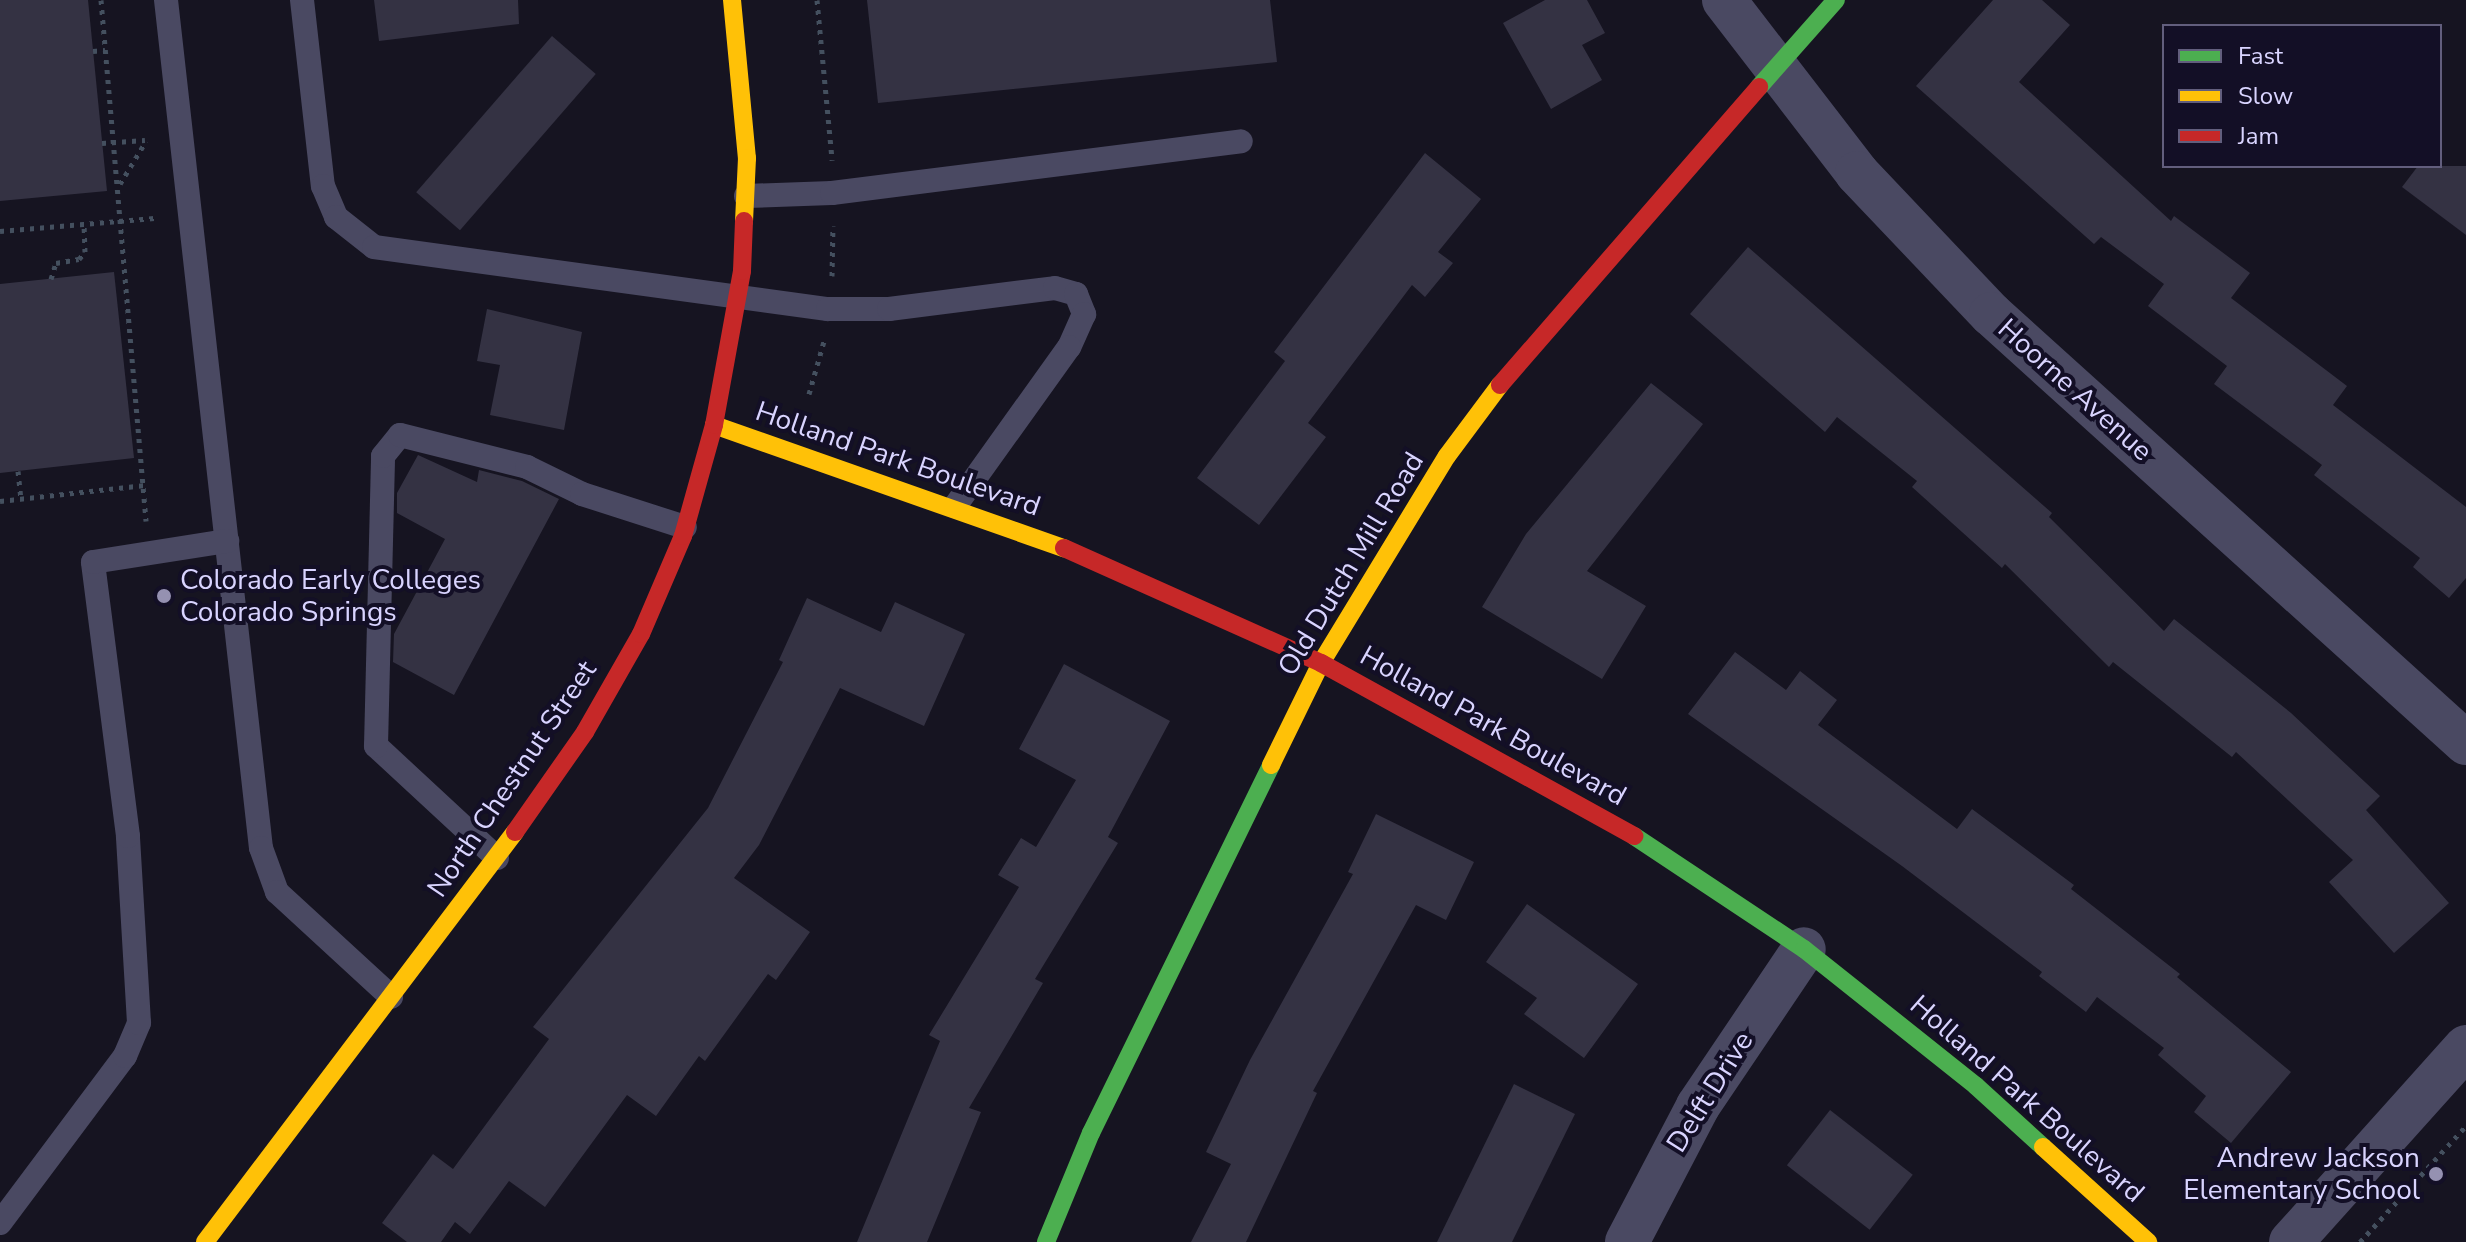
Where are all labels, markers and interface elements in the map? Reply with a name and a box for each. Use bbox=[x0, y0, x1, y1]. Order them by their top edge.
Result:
legend bbox=[2162, 24, 2442, 168]
text: Fast bbox=[2238, 40, 2283, 72]
text: Slow bbox=[2238, 80, 2293, 112]
text: Jam bbox=[2238, 120, 2279, 152]
street label: Hoorne Avenue bbox=[1991, 312, 2159, 468]
street label: Holland Park Boulevard bbox=[751, 394, 1045, 524]
street label: Old Dutch Mill Road bbox=[1271, 446, 1431, 682]
place label: Colorado Early Colleges Colorado Springs bbox=[180, 563, 481, 629]
marker: Colorado Early Colleges Colorado Springs bbox=[155, 587, 173, 605]
street label: Holland Park Boulevard bbox=[1354, 639, 1632, 813]
street label: North Chestnut Street bbox=[420, 654, 604, 904]
street label: Holland Park Boulevard bbox=[1903, 988, 2151, 1210]
street label: Delft Drive bbox=[1660, 1026, 1760, 1158]
place label: Andrew Jackson Elementary School bbox=[2183, 1141, 2420, 1207]
marker: Andrew Jackson Elementary School bbox=[2427, 1165, 2445, 1183]

